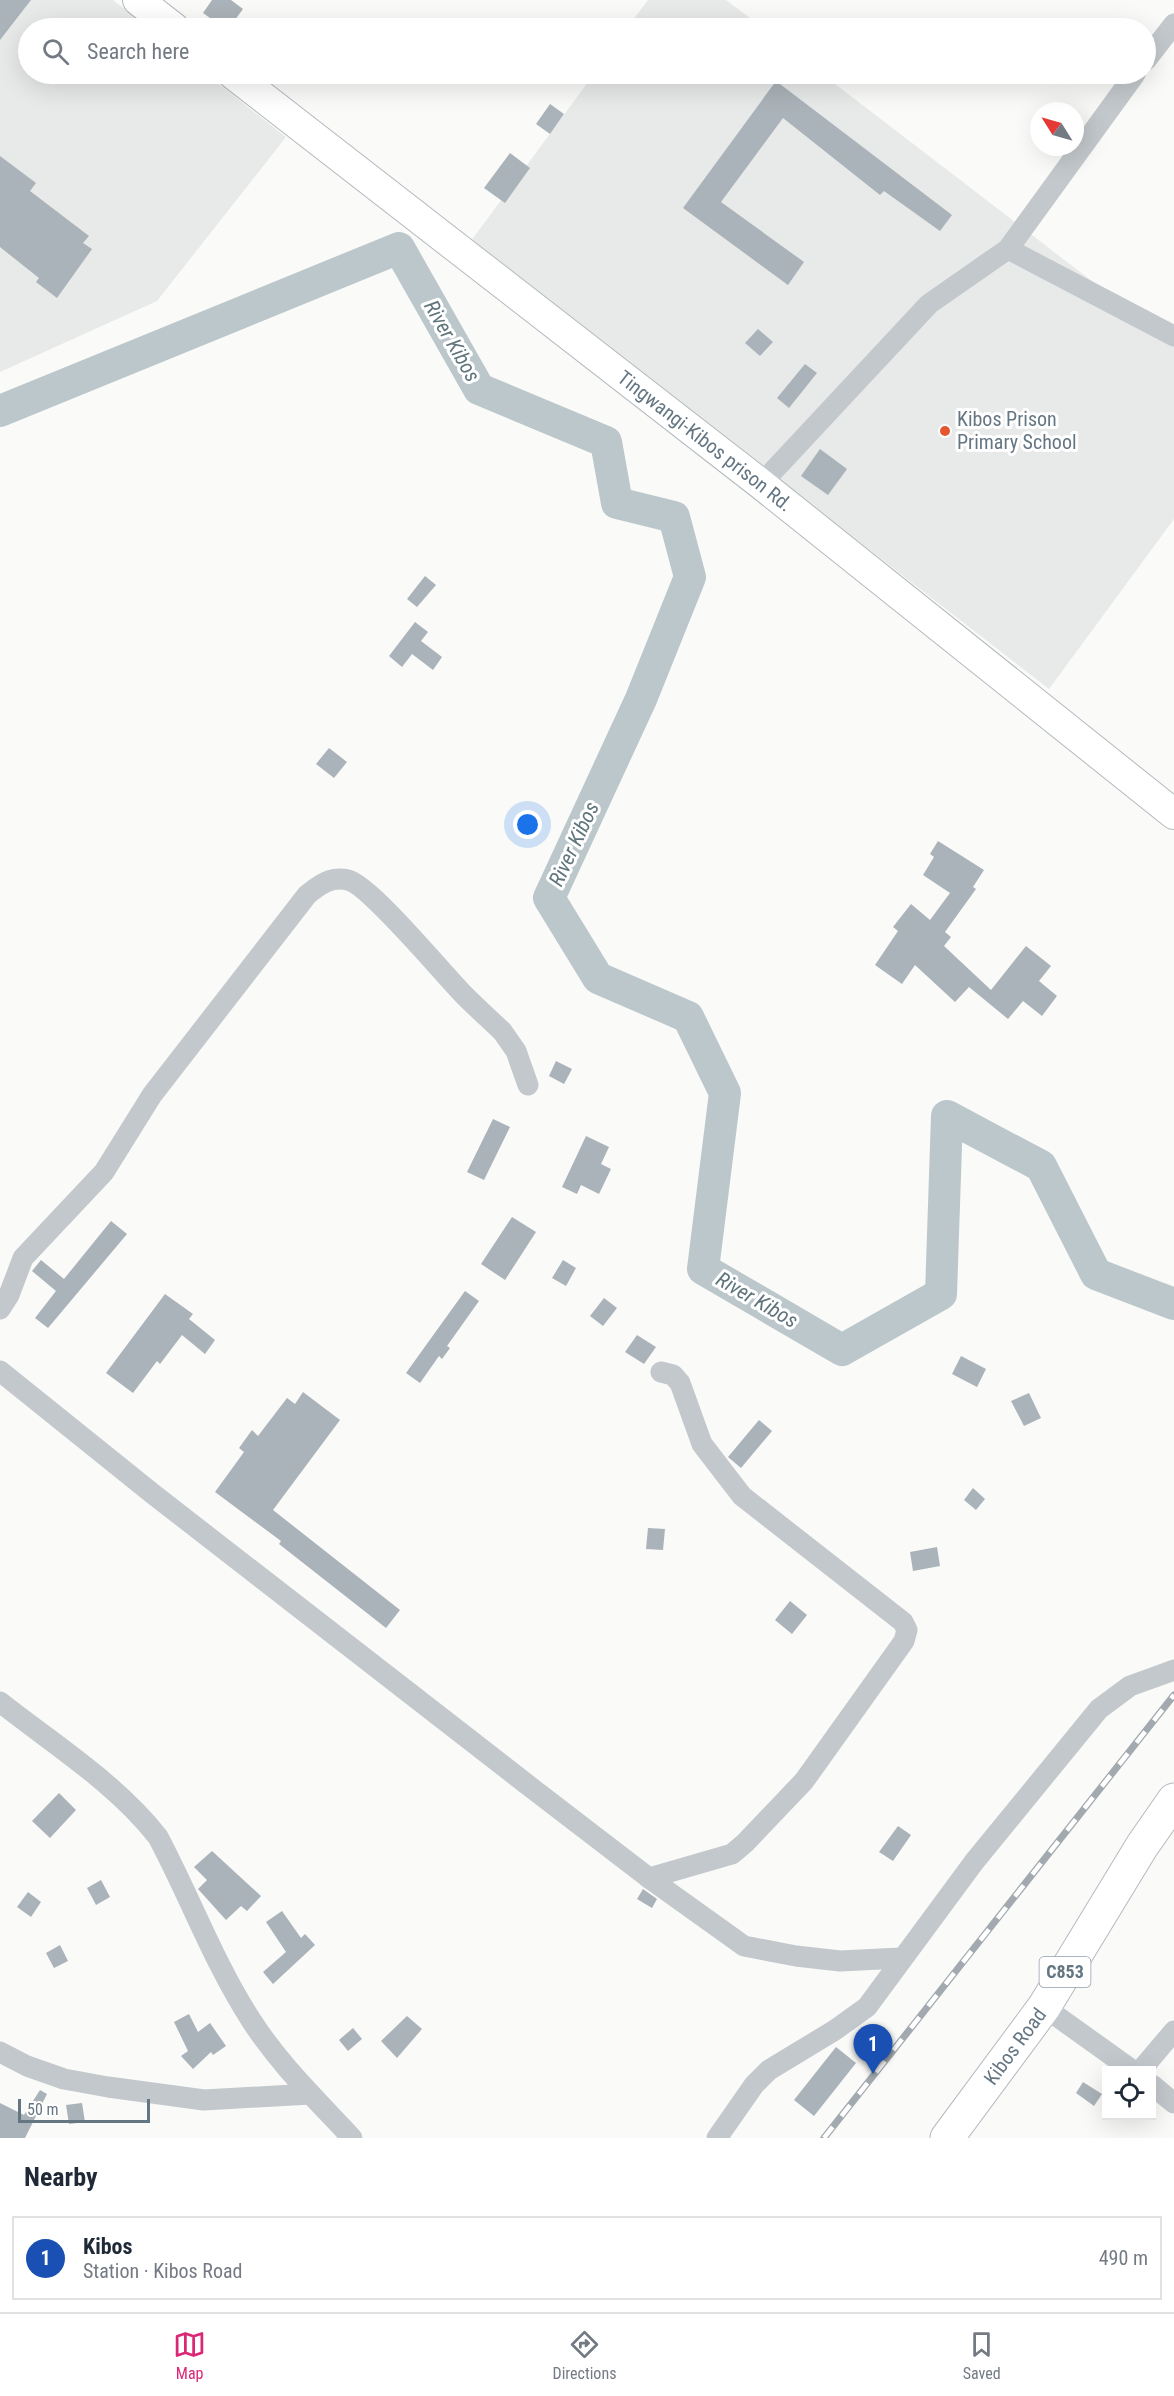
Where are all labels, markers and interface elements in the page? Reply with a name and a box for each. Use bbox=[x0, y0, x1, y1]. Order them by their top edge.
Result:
search box bbox=[18, 18, 1156, 84]
icon: search bbox=[39, 35, 72, 68]
text: Search here bbox=[87, 39, 189, 64]
north arrow bbox=[1030, 102, 1084, 156]
water label: River Kibos bbox=[419, 296, 485, 386]
street label: Tingwangi-Kibos prison Rd. bbox=[613, 365, 798, 517]
place label: Kibos Prison Primary School bbox=[957, 407, 1077, 454]
marker: Kibos Prison Primary School bbox=[938, 424, 952, 438]
water label: River Kibos bbox=[544, 798, 604, 890]
your location bbox=[513, 810, 542, 839]
water label: River Kibos bbox=[712, 1267, 802, 1333]
road number: C853 bbox=[1040, 1957, 1090, 1987]
street label: Kibos Road bbox=[979, 2003, 1051, 2089]
pin: 1 bbox=[854, 2024, 892, 2074]
map controls bbox=[1102, 2066, 1156, 2120]
button: locate bbox=[1102, 2066, 1156, 2120]
scale bar bbox=[18, 2096, 150, 2124]
text: 50 m bbox=[27, 2100, 59, 2119]
text: Nearby bbox=[24, 2162, 98, 2192]
text: Kibos bbox=[83, 2234, 133, 2259]
text: 1 bbox=[40, 2246, 51, 2270]
text: 490 m bbox=[1099, 2246, 1148, 2270]
text: Station · Kibos Road bbox=[83, 2259, 242, 2283]
tab: Map bbox=[173, 2328, 206, 2383]
tab: Directions bbox=[553, 2328, 616, 2383]
tab: Saved bbox=[963, 2328, 1001, 2383]

